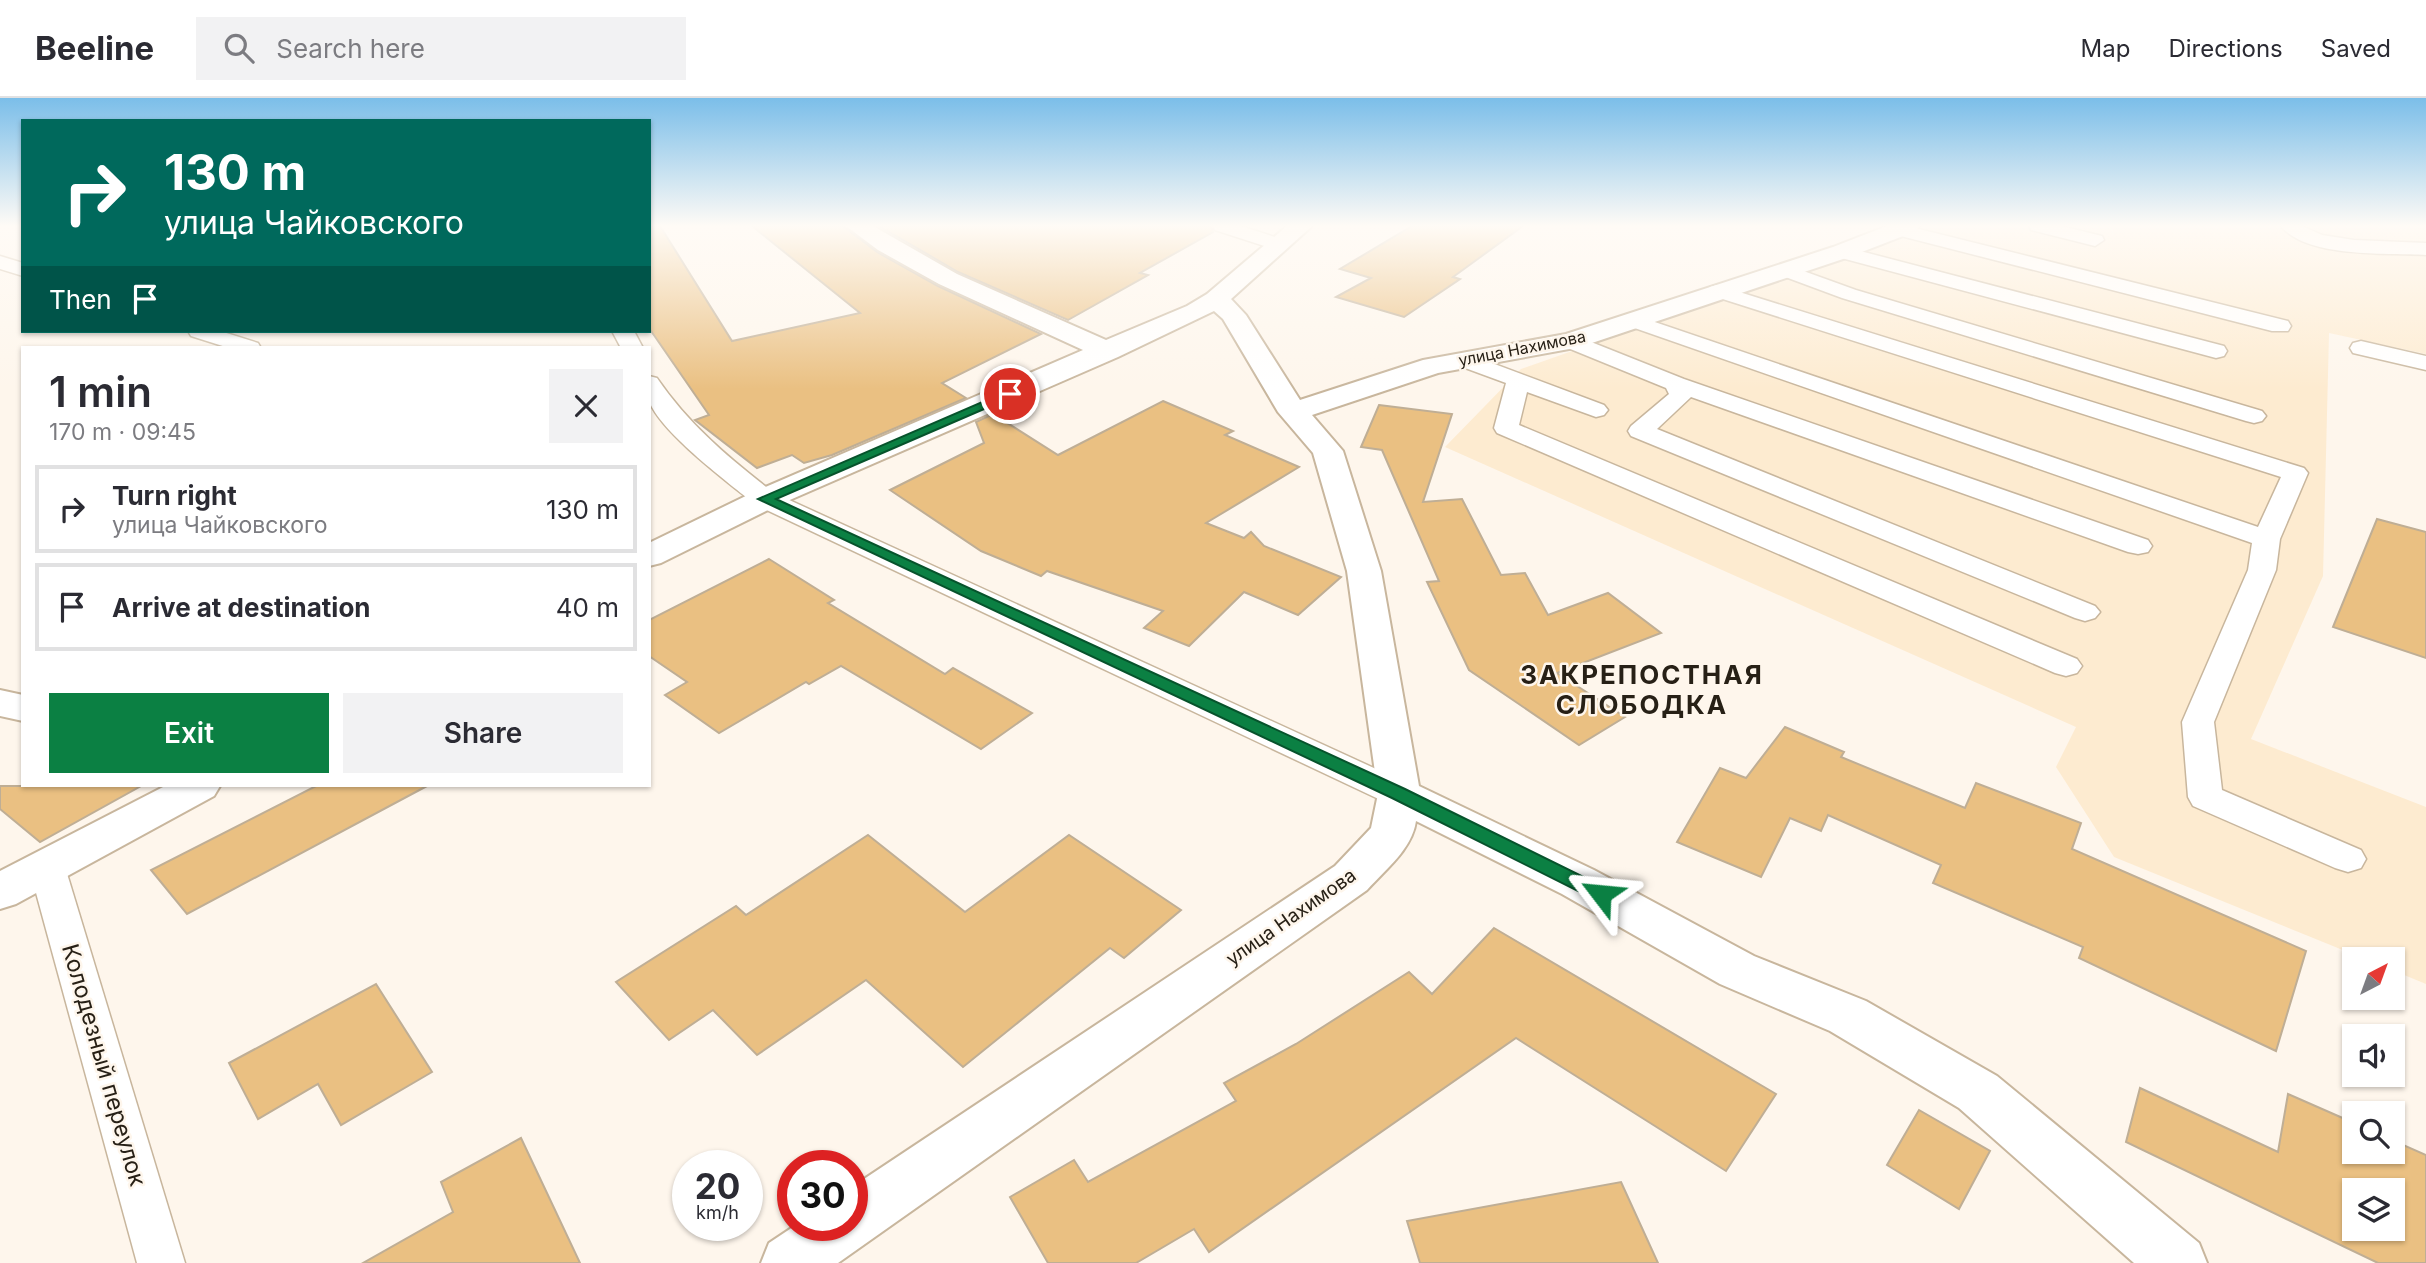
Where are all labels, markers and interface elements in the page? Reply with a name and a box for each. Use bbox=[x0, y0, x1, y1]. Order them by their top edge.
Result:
search box bbox=[196, 17, 686, 80]
text: Beeline bbox=[35, 28, 154, 68]
icon: search bbox=[220, 29, 258, 67]
text: Search here bbox=[276, 33, 425, 64]
text: Map bbox=[2081, 34, 2130, 63]
text: Directions bbox=[2168, 34, 2283, 63]
text: Saved bbox=[2321, 34, 2391, 63]
text: 130 m bbox=[164, 143, 306, 202]
icon: right bbox=[49, 147, 140, 238]
text: улица Чайковского bbox=[164, 203, 464, 242]
icon: arrive bbox=[126, 280, 164, 318]
text: Then bbox=[49, 284, 112, 315]
street label: улица Нахимова bbox=[1457, 326, 1587, 370]
pin bbox=[980, 364, 1040, 424]
text: 1 min bbox=[49, 366, 152, 417]
button: close bbox=[549, 369, 623, 443]
icon: arrive bbox=[991, 375, 1029, 413]
text: 170 m · 09:45 bbox=[49, 418, 196, 446]
text: Turn right bbox=[112, 480, 237, 511]
icon: right bbox=[53, 490, 91, 528]
text: 130 m bbox=[546, 494, 619, 525]
text: улица Чайковского bbox=[112, 511, 328, 539]
icon: arrive bbox=[53, 588, 91, 626]
text: Arrive at destination bbox=[112, 592, 371, 623]
text: 40 m bbox=[556, 592, 619, 623]
district label: ЗАКРЕПОСТНАЯ СЛОБОДКА bbox=[1520, 659, 1764, 720]
button: Exit bbox=[49, 693, 329, 773]
button: Share bbox=[343, 693, 623, 773]
position arrow bbox=[1564, 857, 1638, 931]
street label: улица Нахимова bbox=[1222, 864, 1360, 970]
street label: Колодезный переулок bbox=[56, 941, 152, 1190]
north arrow bbox=[2342, 947, 2404, 1010]
map controls bbox=[2342, 947, 2405, 1241]
button: sound bbox=[2342, 1024, 2405, 1087]
button: search bbox=[2342, 1101, 2405, 1164]
speed limit sign: 30 bbox=[777, 1150, 868, 1241]
text: 20 bbox=[695, 1165, 740, 1207]
button: layers bbox=[2342, 1178, 2405, 1241]
text: km/h bbox=[696, 1202, 739, 1223]

